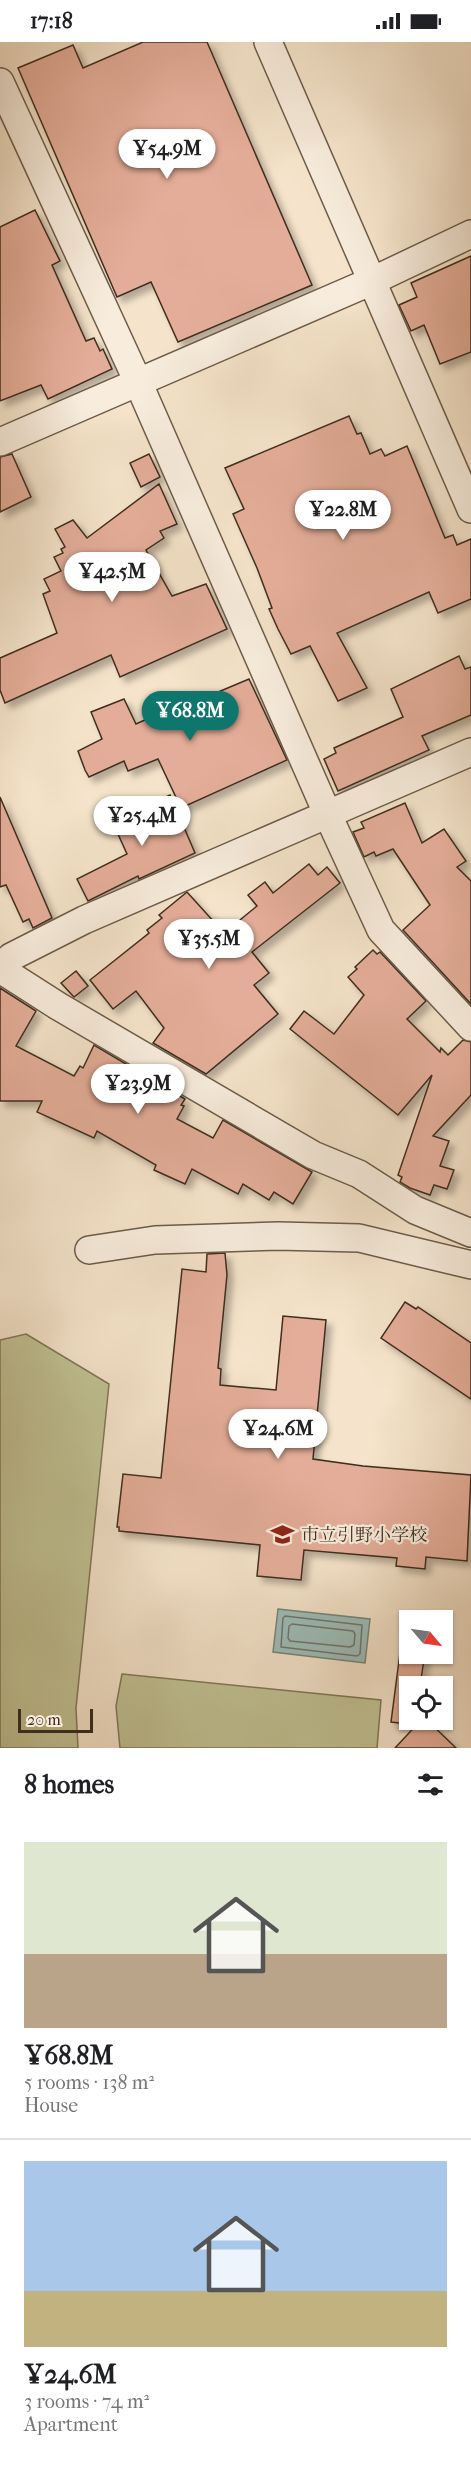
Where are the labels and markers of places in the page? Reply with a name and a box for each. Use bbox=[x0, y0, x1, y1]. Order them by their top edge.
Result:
pin: ¥54.9M bbox=[118, 129, 216, 180]
pin: ¥22.8M bbox=[294, 490, 392, 541]
pin: ¥42.5M bbox=[63, 552, 161, 603]
pin: ¥68.8M bbox=[141, 691, 239, 742]
pin: ¥25.4M bbox=[93, 796, 191, 847]
pin: ¥35.5M bbox=[160, 919, 258, 970]
pin: ¥23.9M bbox=[89, 1064, 187, 1115]
pin: ¥24.6M bbox=[229, 1409, 327, 1460]
school or university icon: 市立引野小学校 bbox=[270, 1522, 296, 1548]
place label: 市立引野小学校 bbox=[301, 1525, 427, 1546]

